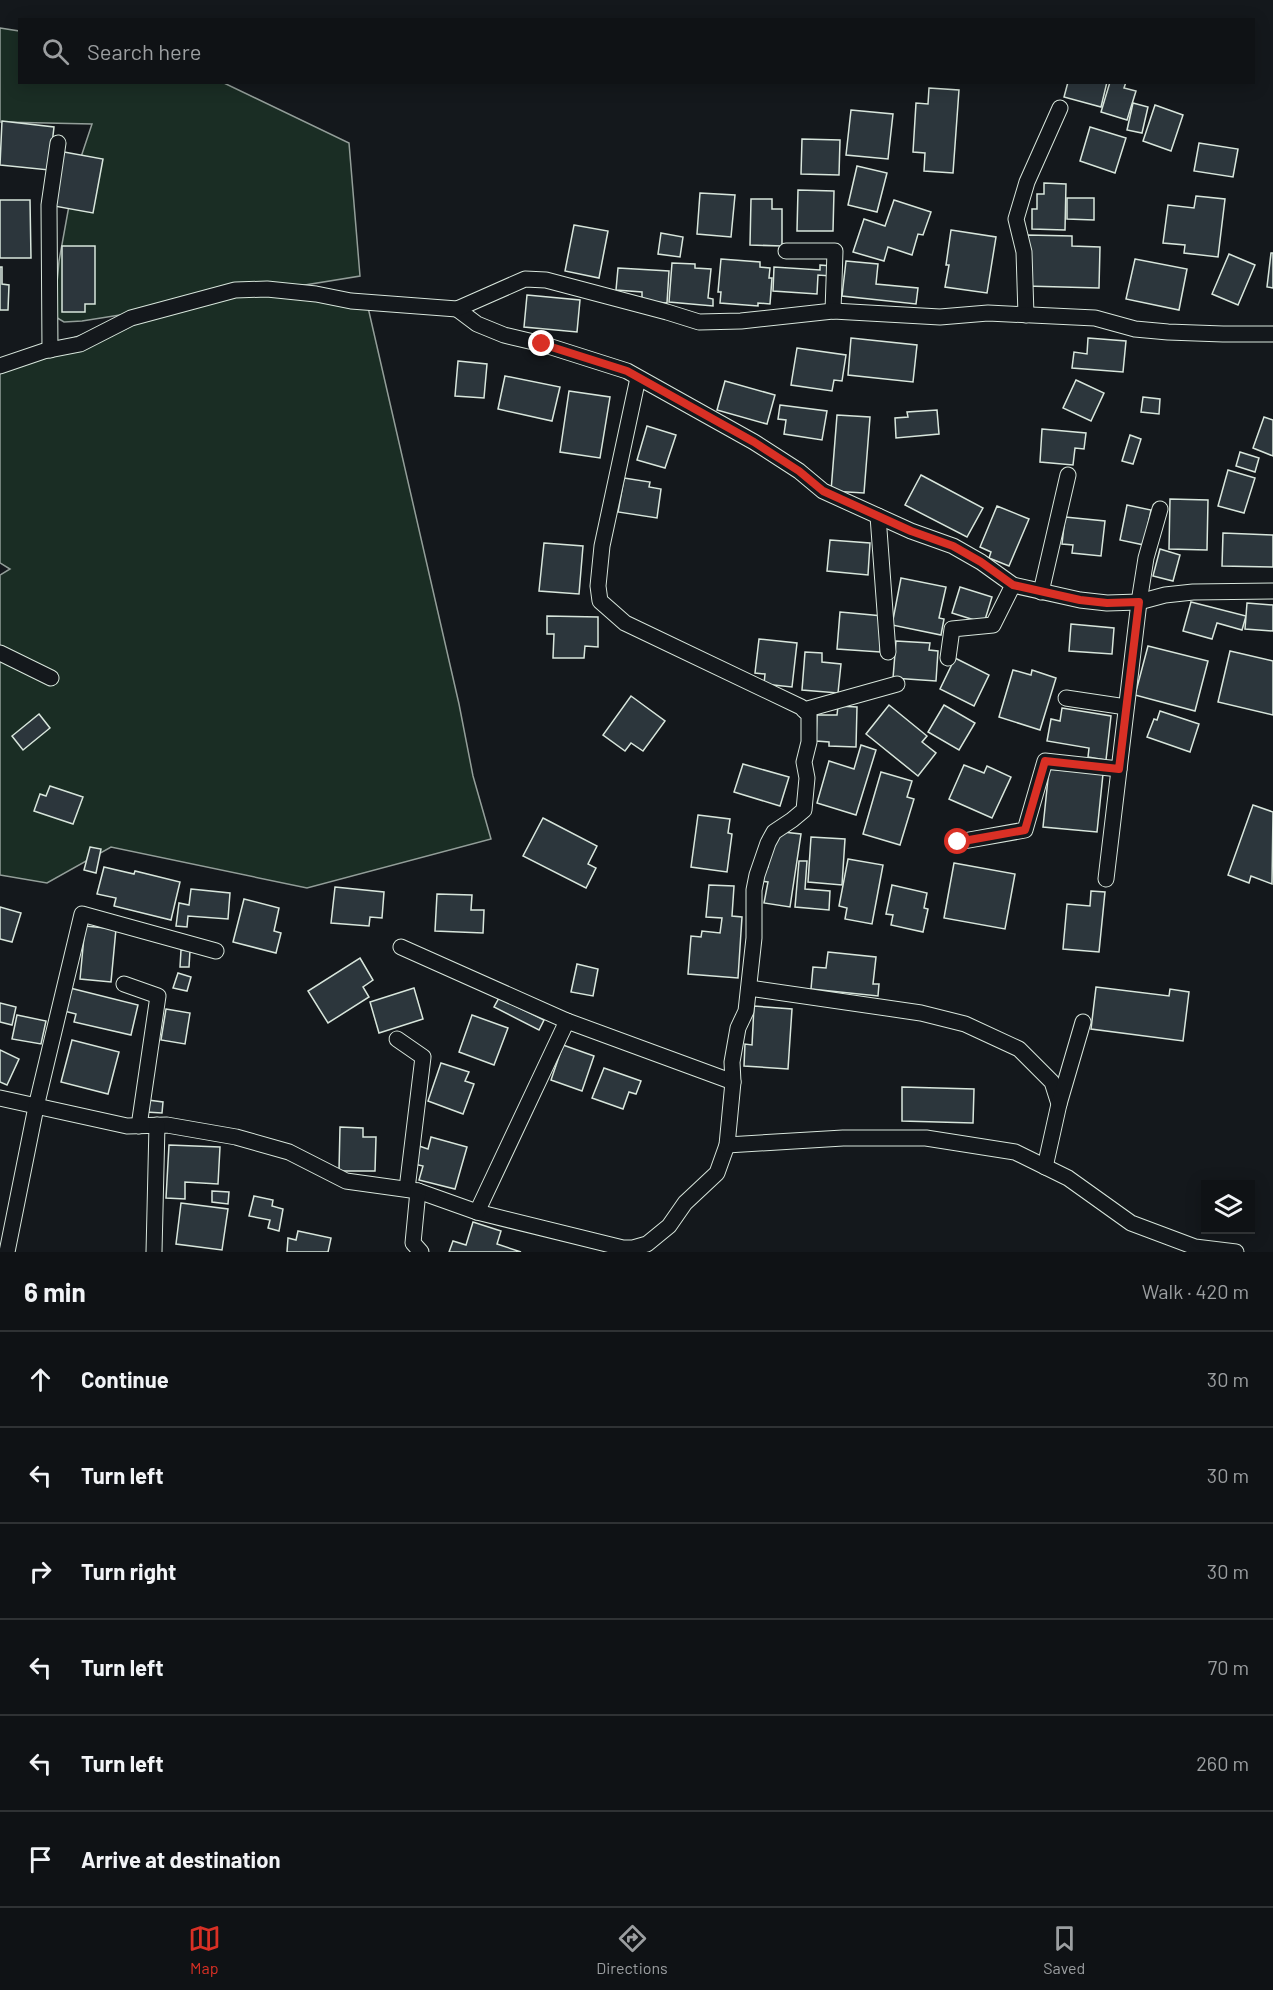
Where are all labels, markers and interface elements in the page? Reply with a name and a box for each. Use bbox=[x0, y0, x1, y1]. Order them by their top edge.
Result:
search box bbox=[18, 18, 1255, 84]
icon: search bbox=[39, 35, 72, 68]
text: Search here bbox=[87, 38, 201, 64]
route end bbox=[528, 330, 554, 356]
route start bbox=[944, 828, 970, 854]
map controls bbox=[1201, 1180, 1255, 1234]
button: layers bbox=[1201, 1180, 1255, 1234]
text: 6 min bbox=[24, 1276, 86, 1307]
text: Walk · 420 m bbox=[1142, 1279, 1249, 1303]
icon: ahead bbox=[24, 1363, 57, 1396]
text: Continue bbox=[81, 1366, 169, 1392]
text: 30 m bbox=[1207, 1367, 1249, 1391]
icon: left bbox=[24, 1459, 57, 1492]
text: Turn left bbox=[81, 1462, 164, 1488]
text: 30 m bbox=[1207, 1463, 1249, 1487]
icon: right bbox=[24, 1555, 57, 1588]
text: Turn right bbox=[81, 1558, 176, 1584]
text: 30 m bbox=[1207, 1559, 1249, 1583]
icon: left bbox=[24, 1651, 57, 1684]
text: Turn left bbox=[81, 1654, 164, 1680]
text: 70 m bbox=[1208, 1655, 1249, 1679]
icon: left bbox=[24, 1747, 57, 1780]
text: Turn left bbox=[81, 1750, 164, 1776]
text: 260 m bbox=[1196, 1751, 1249, 1775]
icon: arrive bbox=[24, 1843, 57, 1876]
text: Arrive at destination bbox=[81, 1846, 280, 1872]
tab: Map bbox=[188, 1922, 221, 1977]
tab: Directions bbox=[596, 1922, 668, 1977]
tab: Saved bbox=[1043, 1922, 1085, 1977]

